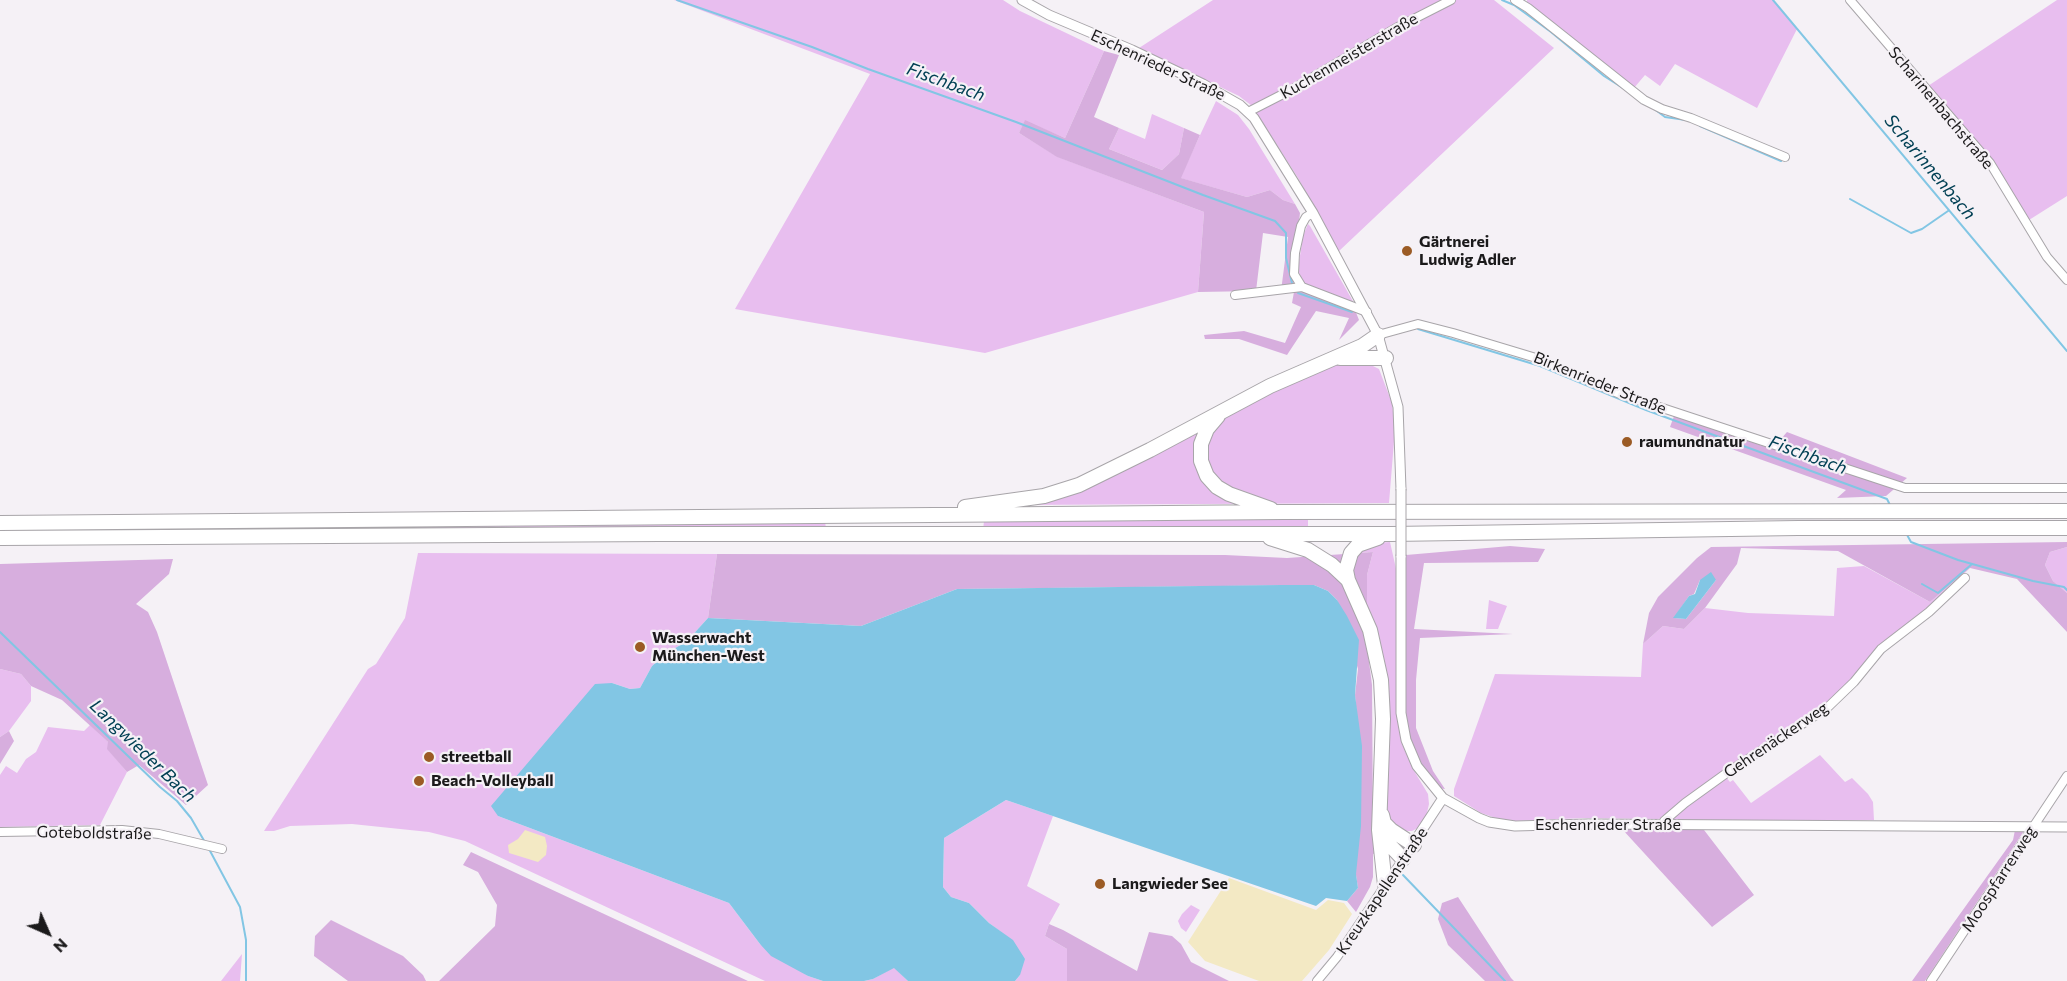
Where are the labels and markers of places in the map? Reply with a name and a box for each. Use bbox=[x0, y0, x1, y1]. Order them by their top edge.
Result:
place label: Gärtnerei Ludwig Adler bbox=[1419, 232, 1516, 270]
marker: Gärtnerei Ludwig Adler bbox=[1400, 244, 1414, 258]
place label: raumundnatur bbox=[1639, 432, 1745, 452]
marker: raumundnatur bbox=[1620, 435, 1634, 449]
place label: Wasserwacht München-West bbox=[652, 628, 765, 666]
marker: Wasserwacht München-West bbox=[633, 640, 647, 654]
place label: streetball bbox=[441, 747, 512, 767]
marker: streetball bbox=[422, 750, 436, 764]
place label: Beach-Volleyball bbox=[431, 771, 554, 791]
marker: Beach-Volleyball bbox=[412, 774, 426, 788]
place label: Langwieder See bbox=[1112, 874, 1228, 894]
marker: Langwieder See bbox=[1093, 877, 1107, 891]

